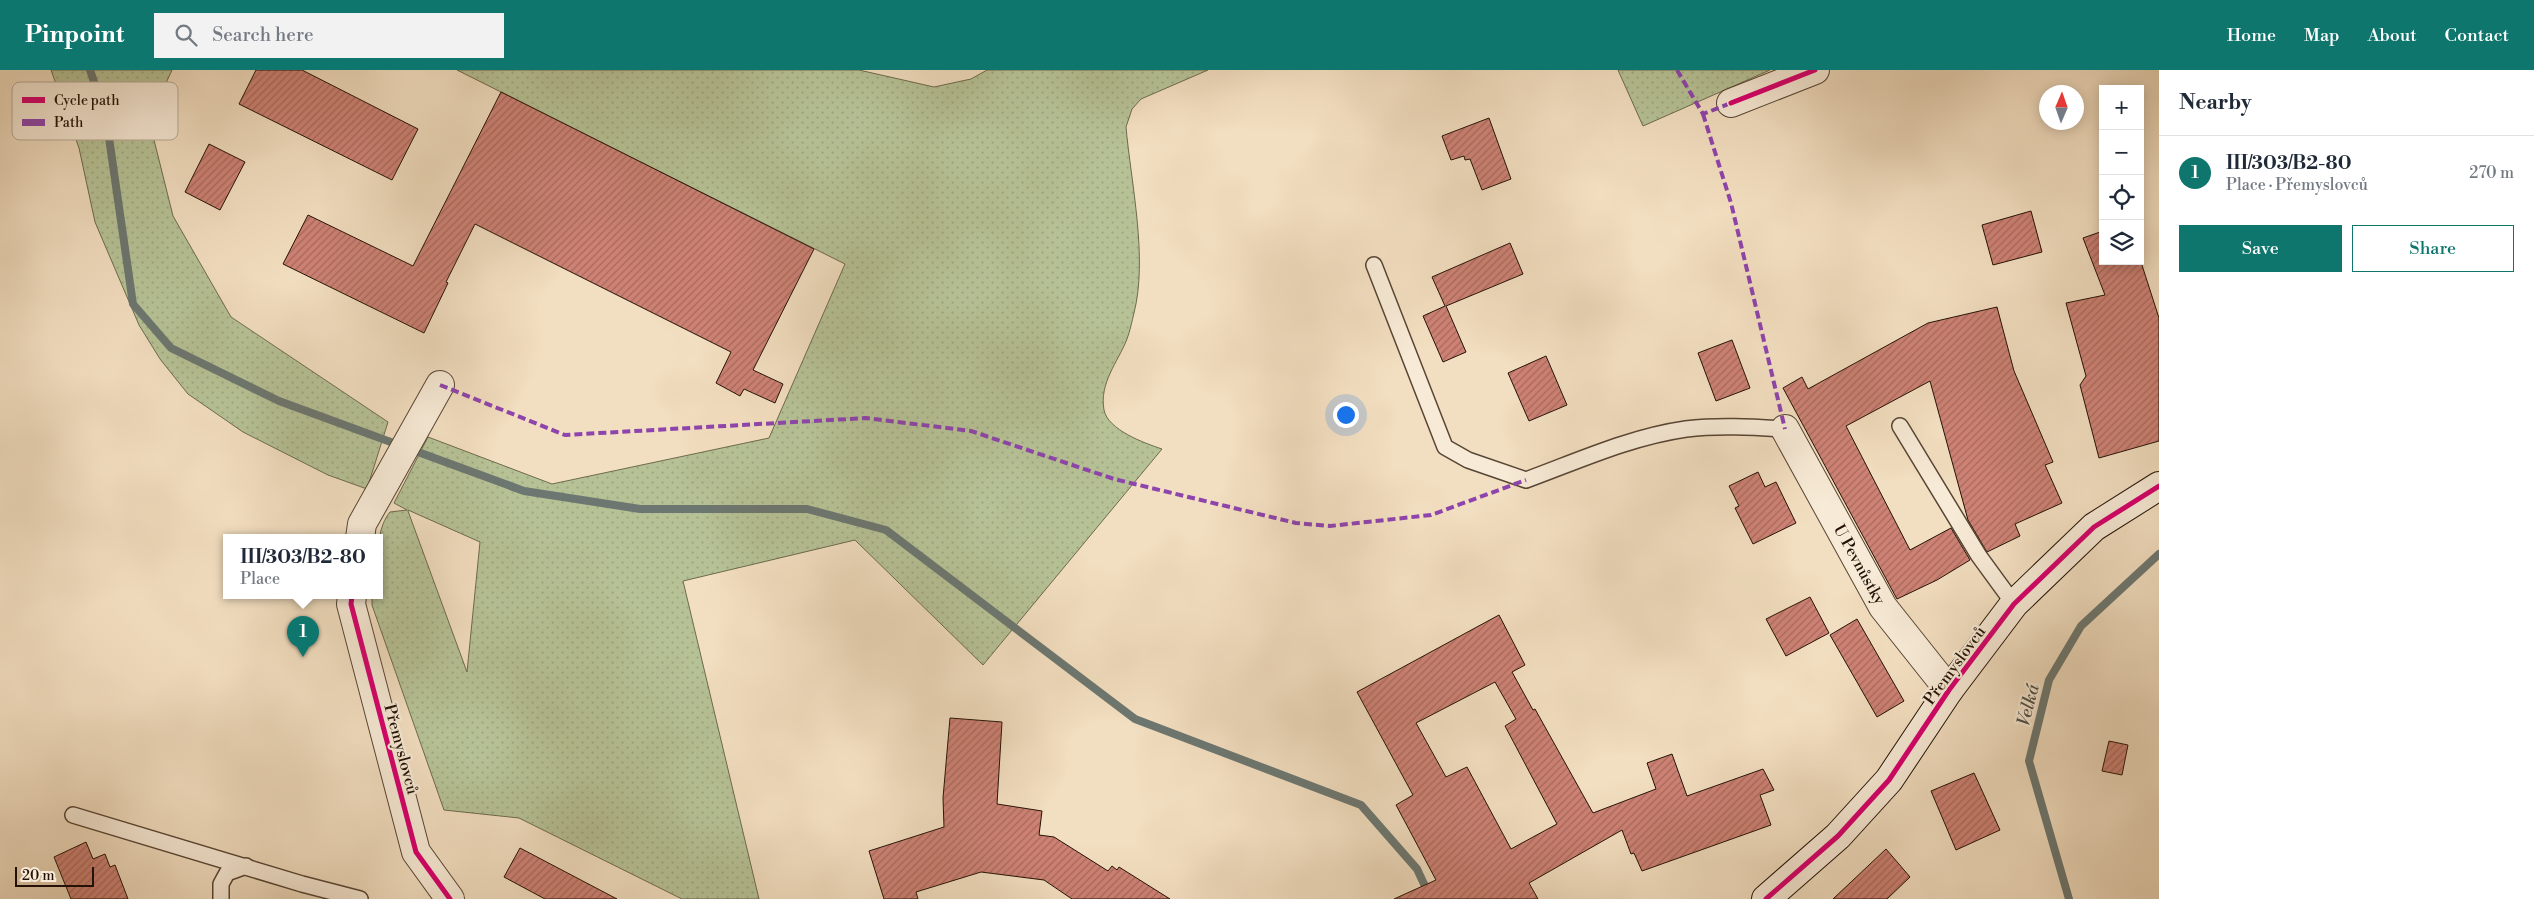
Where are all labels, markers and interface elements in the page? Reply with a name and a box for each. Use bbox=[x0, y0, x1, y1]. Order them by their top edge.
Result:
search box bbox=[154, 13, 504, 58]
text: Pinpoint bbox=[25, 20, 124, 50]
icon: search bbox=[172, 21, 200, 49]
text: Search here bbox=[212, 23, 314, 47]
text: Home bbox=[2227, 24, 2276, 47]
text: Map bbox=[2304, 24, 2340, 47]
text: About bbox=[2368, 24, 2417, 47]
text: Contact bbox=[2445, 24, 2509, 47]
legend bbox=[12, 82, 178, 140]
north arrow bbox=[2039, 85, 2084, 130]
map controls bbox=[2099, 85, 2144, 265]
button: + bbox=[2099, 85, 2144, 130]
text: Nearby bbox=[2179, 90, 2252, 116]
text: Cycle path bbox=[54, 92, 120, 110]
text: Path bbox=[54, 114, 84, 132]
button: − bbox=[2099, 130, 2144, 175]
text: III/303/B2-80 bbox=[2226, 151, 2351, 175]
text: 1 bbox=[2191, 163, 2199, 183]
text: 270 m bbox=[2469, 163, 2514, 183]
button: locate bbox=[2099, 175, 2144, 220]
text: Place · Přemyslovců bbox=[2226, 175, 2368, 195]
button: layers bbox=[2099, 220, 2144, 265]
button: Save bbox=[2179, 225, 2342, 272]
button: Share bbox=[2352, 225, 2514, 272]
your location bbox=[1333, 402, 1359, 428]
street label: U Pevnůstky bbox=[1829, 521, 1889, 608]
popup bbox=[223, 534, 383, 599]
text: III/303/B2-80 bbox=[240, 545, 366, 569]
text: Place bbox=[240, 569, 280, 589]
pin: 1 bbox=[287, 616, 319, 657]
street label: Přemyslovců bbox=[1919, 622, 1990, 709]
water label: Velká bbox=[2012, 681, 2045, 728]
street label: Přemyslovců bbox=[379, 702, 423, 797]
scale bar bbox=[15, 864, 94, 887]
text: 20 m bbox=[22, 867, 54, 885]

